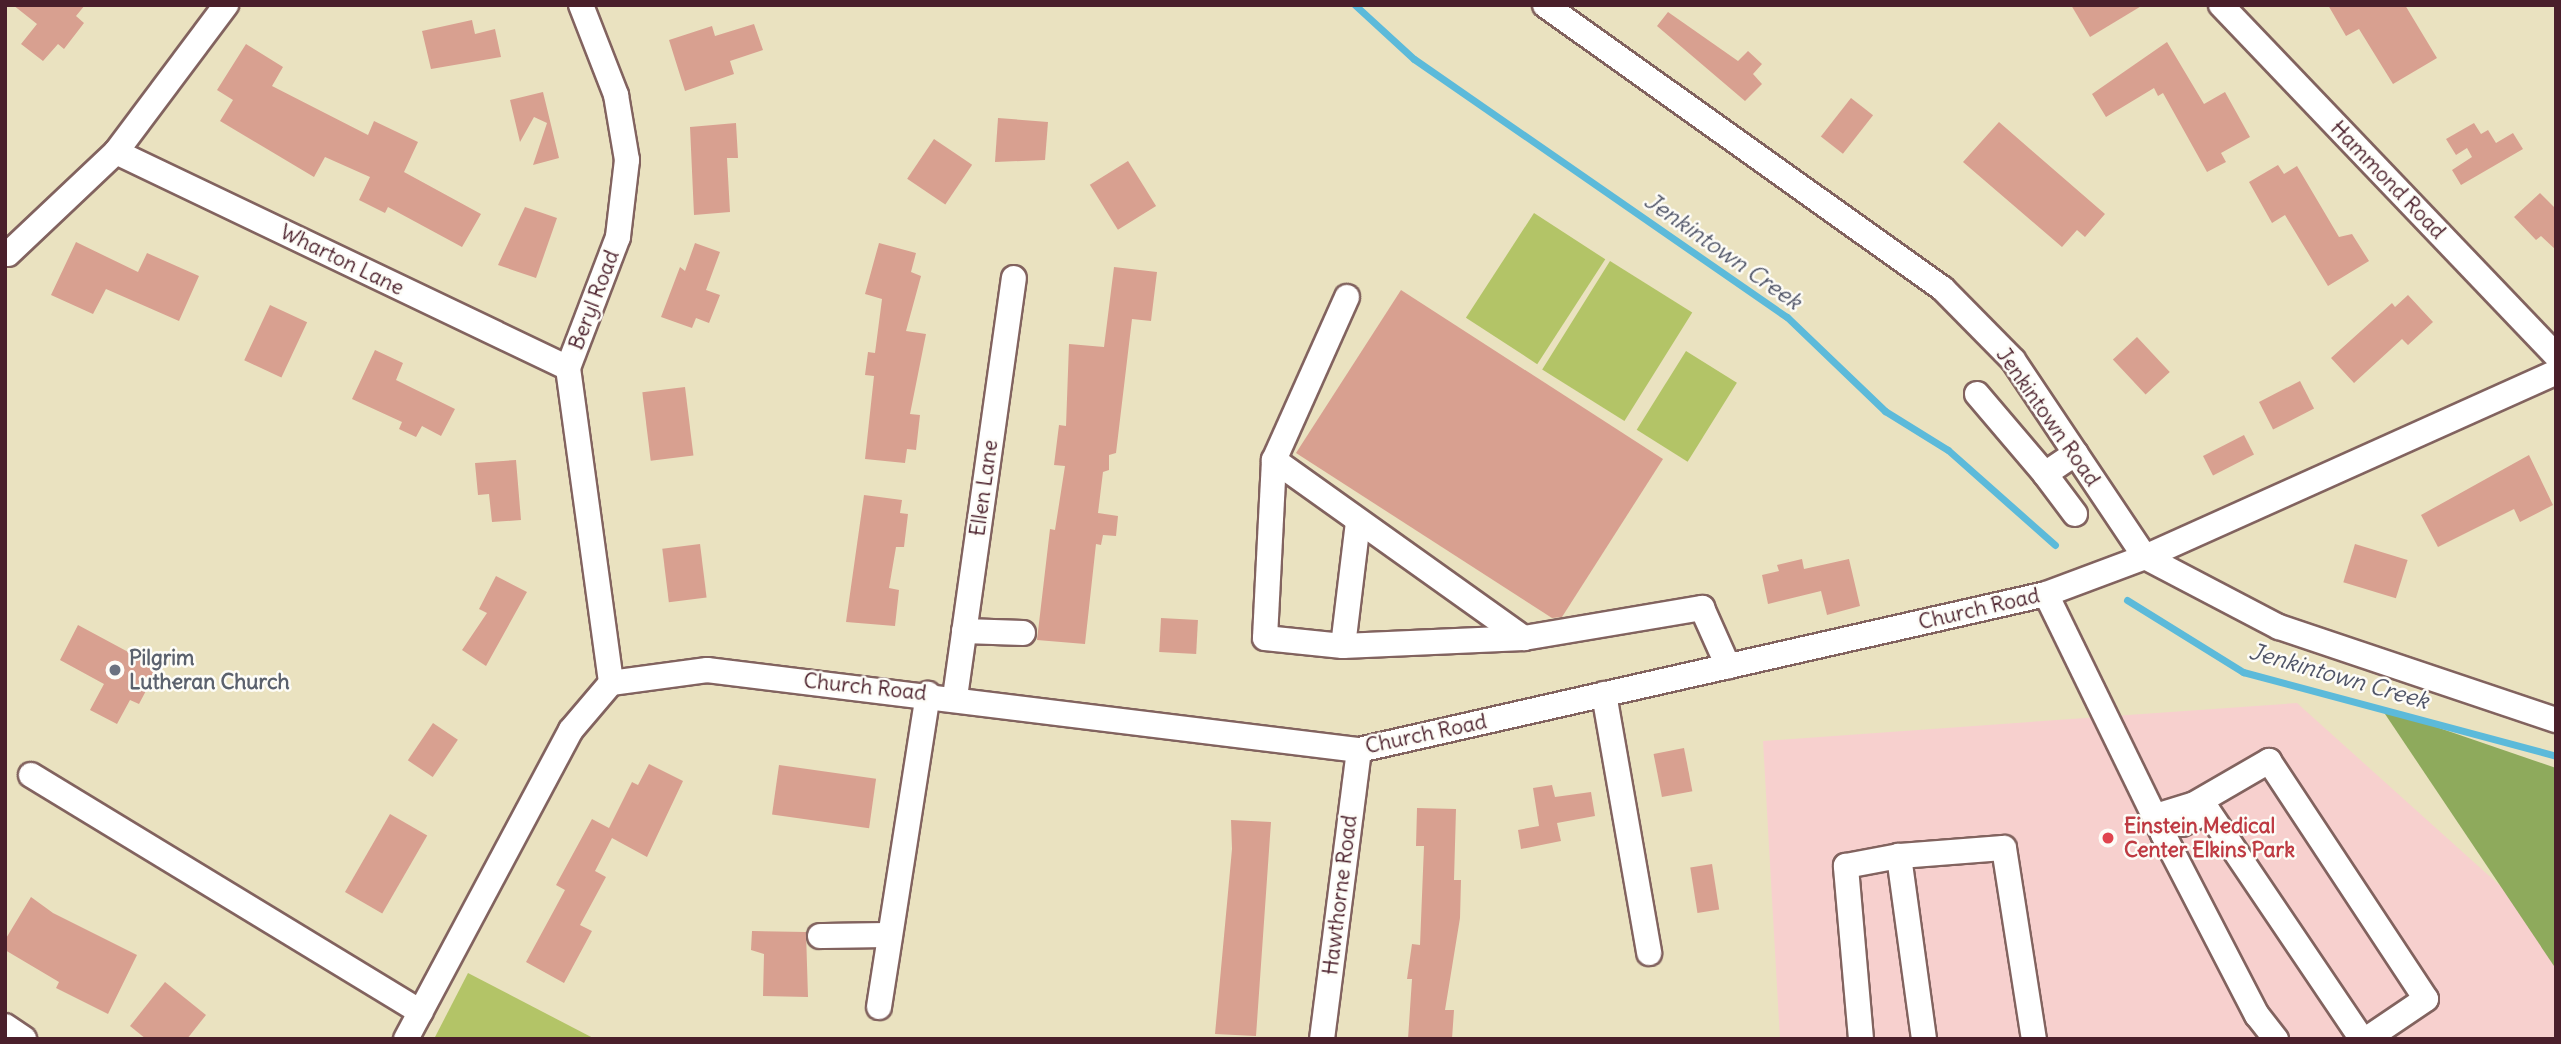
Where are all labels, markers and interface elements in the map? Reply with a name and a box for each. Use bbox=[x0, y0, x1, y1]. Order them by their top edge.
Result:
street label: Hammond Road bbox=[2325, 116, 2451, 244]
water label: Jenkintown Creek bbox=[1639, 187, 1807, 315]
street label: Wharton Lane bbox=[276, 219, 408, 301]
street label: Beryl Road bbox=[564, 247, 624, 353]
street label: Jenkintown Road bbox=[1991, 343, 2105, 491]
street label: Ellen Lane bbox=[965, 438, 1003, 538]
street label: Church Road bbox=[1916, 583, 2042, 635]
water label: Jenkintown Creek bbox=[2246, 637, 2432, 715]
place label: Pilgrim Lutheran Church bbox=[129, 645, 290, 695]
marker: Pilgrim Lutheran Church bbox=[107, 662, 123, 678]
street label: Church Road bbox=[802, 668, 928, 706]
street label: Church Road bbox=[1363, 709, 1489, 759]
place label: Einstein Medical Center Elkins Park bbox=[2124, 813, 2295, 863]
street label: Hawthorne Road bbox=[1318, 814, 1362, 976]
marker: Einstein Medical Center Elkins Park bbox=[2098, 828, 2118, 848]

